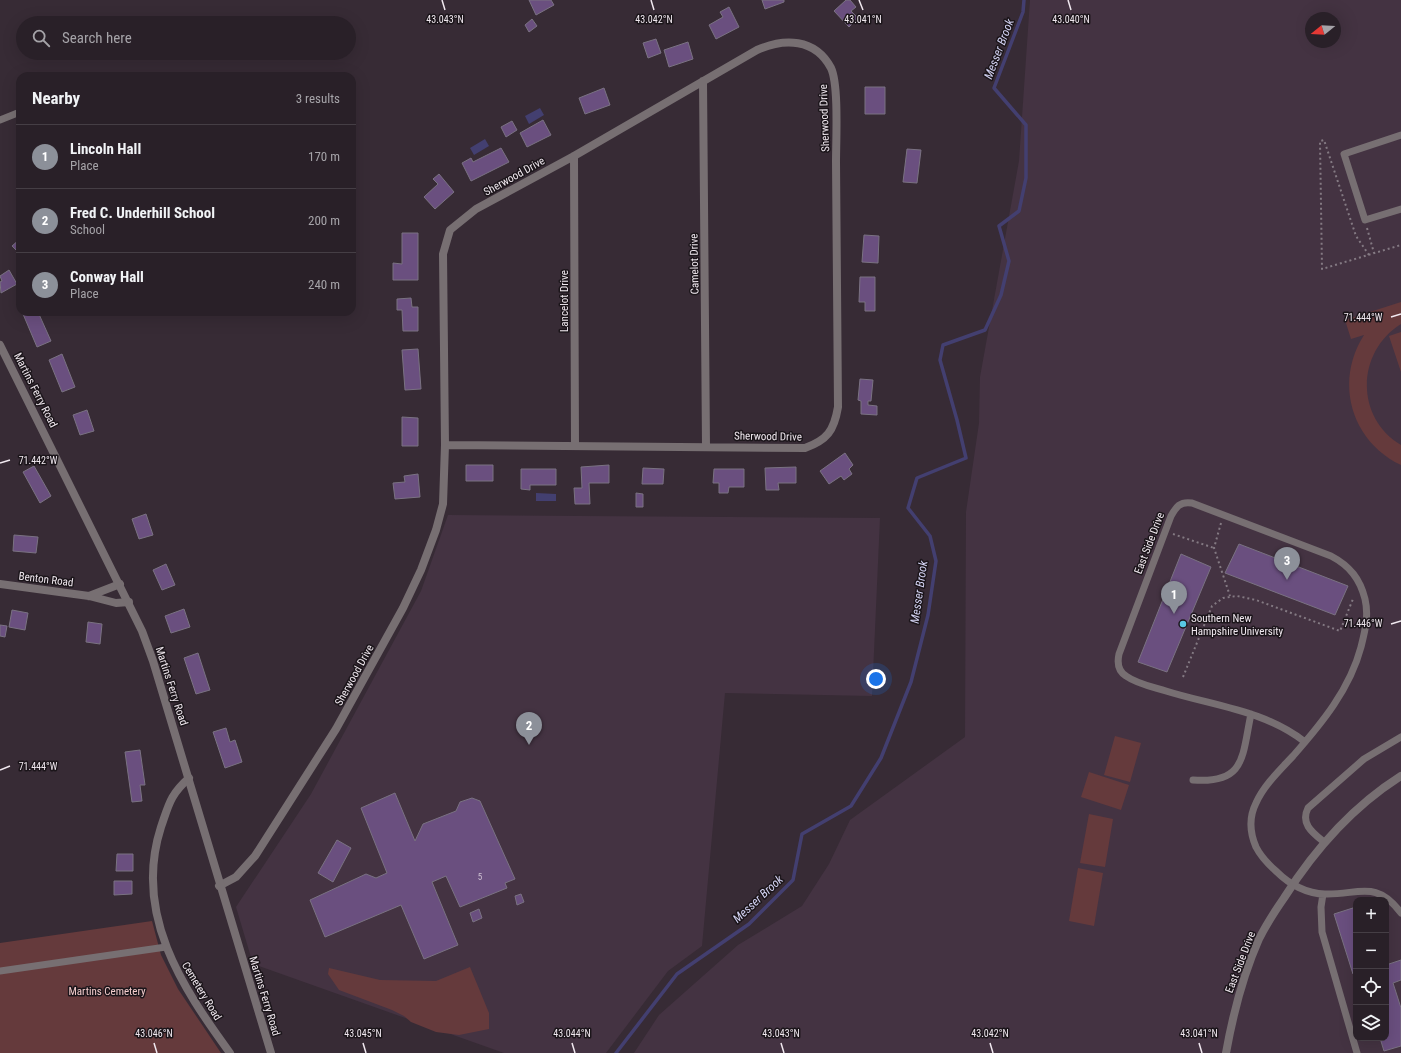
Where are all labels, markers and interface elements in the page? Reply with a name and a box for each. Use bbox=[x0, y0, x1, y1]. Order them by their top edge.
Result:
north arrow bbox=[1305, 12, 1341, 48]
text: 43.043°N bbox=[426, 14, 464, 25]
text: 43.042°N bbox=[635, 14, 673, 25]
text: 43.041°N bbox=[844, 14, 882, 25]
text: 43.040°N bbox=[1052, 14, 1090, 25]
search box bbox=[16, 16, 356, 60]
water label: Messer Brook bbox=[981, 16, 1017, 81]
icon: search bbox=[30, 27, 52, 49]
text: Search here bbox=[62, 29, 132, 47]
street label: Sherwood Drive bbox=[817, 84, 832, 152]
text: Nearby bbox=[32, 88, 80, 108]
text: 3 results bbox=[296, 91, 340, 106]
text: Lincoln Hall bbox=[70, 140, 141, 158]
text: 1 bbox=[42, 149, 48, 164]
text: 170 m bbox=[308, 149, 340, 164]
street label: Sherwood Drive bbox=[481, 154, 547, 199]
text: Place bbox=[70, 158, 99, 173]
text: Fred C. Underhill School bbox=[70, 204, 215, 222]
text: 2 bbox=[42, 213, 48, 228]
text: 200 m bbox=[308, 213, 340, 228]
text: School bbox=[70, 222, 105, 237]
street label: Camelot Drive bbox=[687, 234, 702, 294]
text: Conway Hall bbox=[70, 268, 144, 286]
street label: Lancelot Drive bbox=[558, 270, 571, 332]
text: 3 bbox=[42, 277, 48, 292]
text: 240 m bbox=[308, 277, 340, 292]
text: Place bbox=[70, 286, 99, 301]
text: 71.444°W bbox=[1344, 312, 1383, 323]
street label: Martins Ferry Road bbox=[11, 351, 60, 430]
street label: Sherwood Drive bbox=[734, 429, 802, 444]
text: 71.442°W bbox=[19, 455, 58, 466]
street label: East Side Drive bbox=[1132, 511, 1167, 576]
pin: 3 bbox=[1274, 547, 1300, 580]
water label: Messer Brook bbox=[908, 559, 930, 624]
street label: Benton Road bbox=[18, 570, 74, 589]
pin: 1 bbox=[1161, 581, 1187, 614]
place label: Southern New Hampshire University bbox=[1191, 612, 1284, 638]
text: 71.446°W bbox=[1344, 618, 1383, 629]
marker: Southern New Hampshire University bbox=[1178, 619, 1188, 629]
street label: Sherwood Drive bbox=[332, 642, 377, 708]
street label: Martins Ferry Road bbox=[153, 645, 190, 727]
your location bbox=[866, 669, 886, 689]
pin: 2 bbox=[516, 712, 542, 745]
text: 71.444°W bbox=[19, 761, 58, 772]
house number: 5 bbox=[478, 872, 483, 882]
water label: Messer Brook bbox=[730, 872, 786, 926]
map controls bbox=[1353, 897, 1389, 1041]
button: + bbox=[1353, 897, 1389, 933]
street label: East Side Drive bbox=[1223, 930, 1258, 995]
button: − bbox=[1353, 933, 1389, 969]
street label: Martins Ferry Road bbox=[246, 955, 283, 1037]
street label: Cemetery Road bbox=[179, 960, 224, 1023]
button: locate bbox=[1353, 969, 1389, 1005]
park label: Martins Cemetery bbox=[68, 985, 146, 998]
button: layers bbox=[1353, 1005, 1389, 1041]
text: 43.046°N bbox=[135, 1028, 173, 1039]
text: 43.045°N bbox=[344, 1028, 382, 1039]
text: 43.044°N bbox=[553, 1028, 591, 1039]
text: 43.043°N bbox=[762, 1028, 800, 1039]
text: 43.042°N bbox=[971, 1028, 1009, 1039]
text: 43.041°N bbox=[1180, 1028, 1218, 1039]

